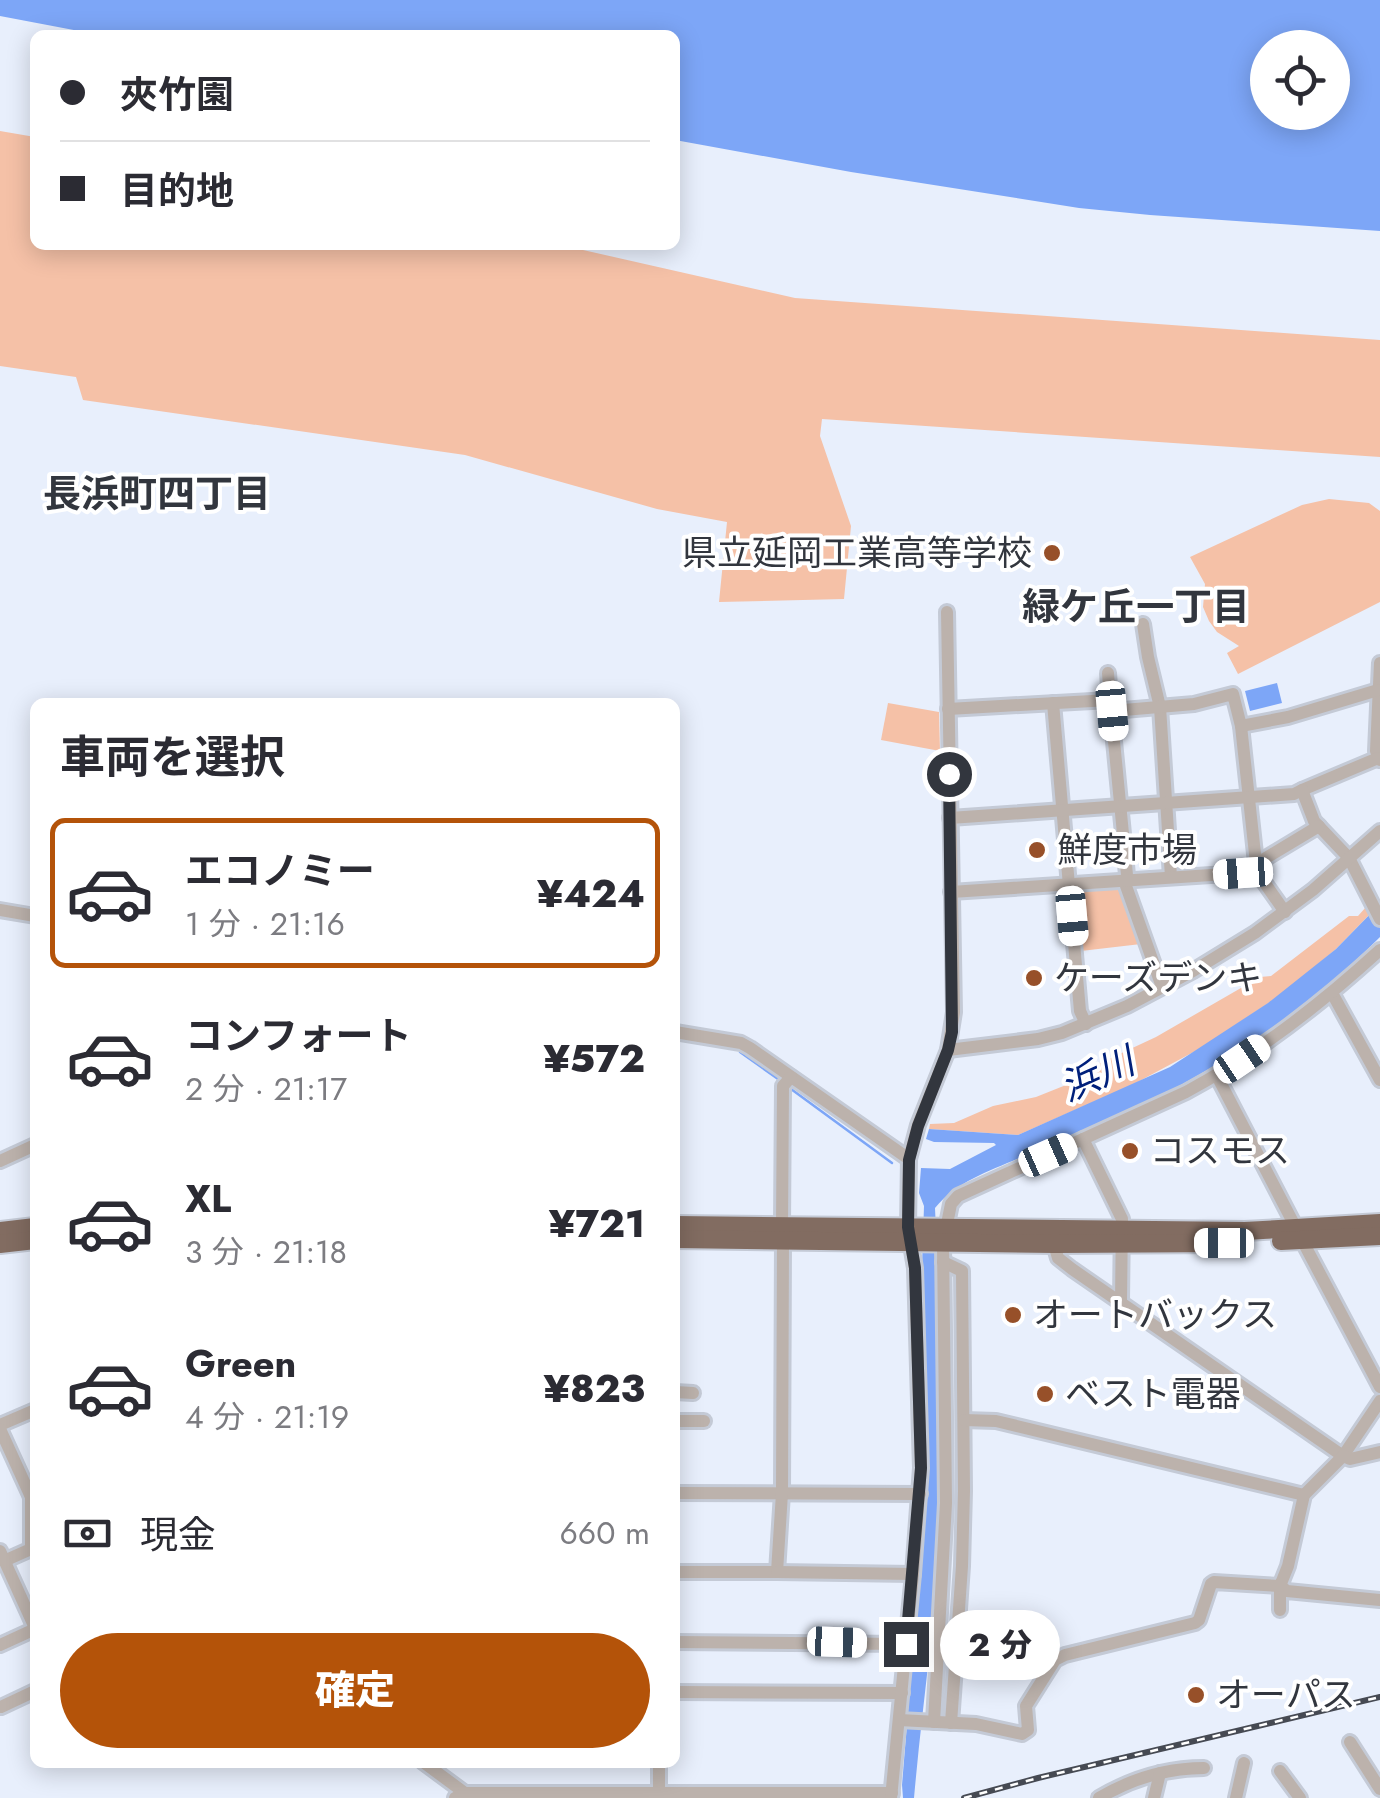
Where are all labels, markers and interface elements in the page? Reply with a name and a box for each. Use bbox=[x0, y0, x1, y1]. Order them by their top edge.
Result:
map controls bbox=[1250, 30, 1350, 130]
button: locate bbox=[1250, 30, 1350, 130]
text: 夾竹園 bbox=[120, 67, 234, 122]
text: 目的地 bbox=[120, 163, 234, 218]
district label: 長浜町四丁目 bbox=[43, 466, 271, 521]
place label: 県立延岡工業高等学校 bbox=[682, 528, 1032, 578]
marker: 県立延岡工業高等学校 bbox=[1041, 542, 1063, 564]
district label: 緑ケ丘一丁目 bbox=[1022, 579, 1250, 634]
car bbox=[1094, 680, 1130, 742]
text: 車両を選択 bbox=[60, 725, 285, 790]
route start bbox=[927, 752, 972, 797]
place label: 鮮度市場 bbox=[1057, 825, 1197, 875]
marker: 鮮度市場 bbox=[1026, 839, 1048, 861]
text: エコノミー bbox=[185, 843, 375, 898]
icon: car bbox=[65, 848, 155, 938]
car bbox=[1212, 856, 1274, 890]
text: ¥424 bbox=[537, 866, 645, 921]
car bbox=[1054, 885, 1090, 947]
text: 1 分 · 21:16 bbox=[185, 901, 345, 947]
place label: ケーズデンキ bbox=[1054, 953, 1262, 1003]
marker: ケーズデンキ bbox=[1023, 967, 1045, 989]
text: コンフォート bbox=[185, 1008, 412, 1063]
icon: car bbox=[65, 1013, 155, 1103]
car bbox=[1209, 1030, 1275, 1088]
text: ¥572 bbox=[543, 1031, 645, 1086]
water label: 浜川 bbox=[1051, 1032, 1147, 1115]
text: 2 分 · 21:17 bbox=[185, 1066, 347, 1112]
place label: コスモス bbox=[1150, 1126, 1290, 1176]
car bbox=[1014, 1129, 1082, 1181]
marker: コスモス bbox=[1119, 1140, 1141, 1162]
text: XL bbox=[185, 1171, 231, 1226]
icon: car bbox=[65, 1178, 155, 1268]
text: ¥721 bbox=[549, 1196, 645, 1251]
car bbox=[1194, 1228, 1254, 1258]
text: 3 分 · 21:18 bbox=[185, 1229, 347, 1275]
place label: オートバックス bbox=[1033, 1290, 1277, 1340]
marker: オートバックス bbox=[1002, 1304, 1024, 1326]
text: Green bbox=[185, 1336, 296, 1391]
icon: car bbox=[65, 1343, 155, 1433]
text: ¥823 bbox=[544, 1361, 645, 1416]
place label: ベスト電器 bbox=[1065, 1369, 1241, 1419]
marker: ベスト電器 bbox=[1034, 1383, 1056, 1405]
text: 4 分 · 21:19 bbox=[185, 1394, 349, 1440]
icon: cash bbox=[60, 1506, 115, 1561]
text: 現金 bbox=[140, 1507, 216, 1562]
text: 660 m bbox=[559, 1510, 650, 1556]
callout: 2 分 bbox=[941, 1609, 1061, 1679]
route end bbox=[884, 1622, 929, 1667]
text: 2 分 bbox=[968, 1622, 1032, 1668]
car bbox=[806, 1626, 868, 1658]
button: 確定 bbox=[60, 1633, 650, 1748]
place label: オーパス bbox=[1216, 1670, 1356, 1720]
marker: オーパス bbox=[1185, 1684, 1207, 1706]

